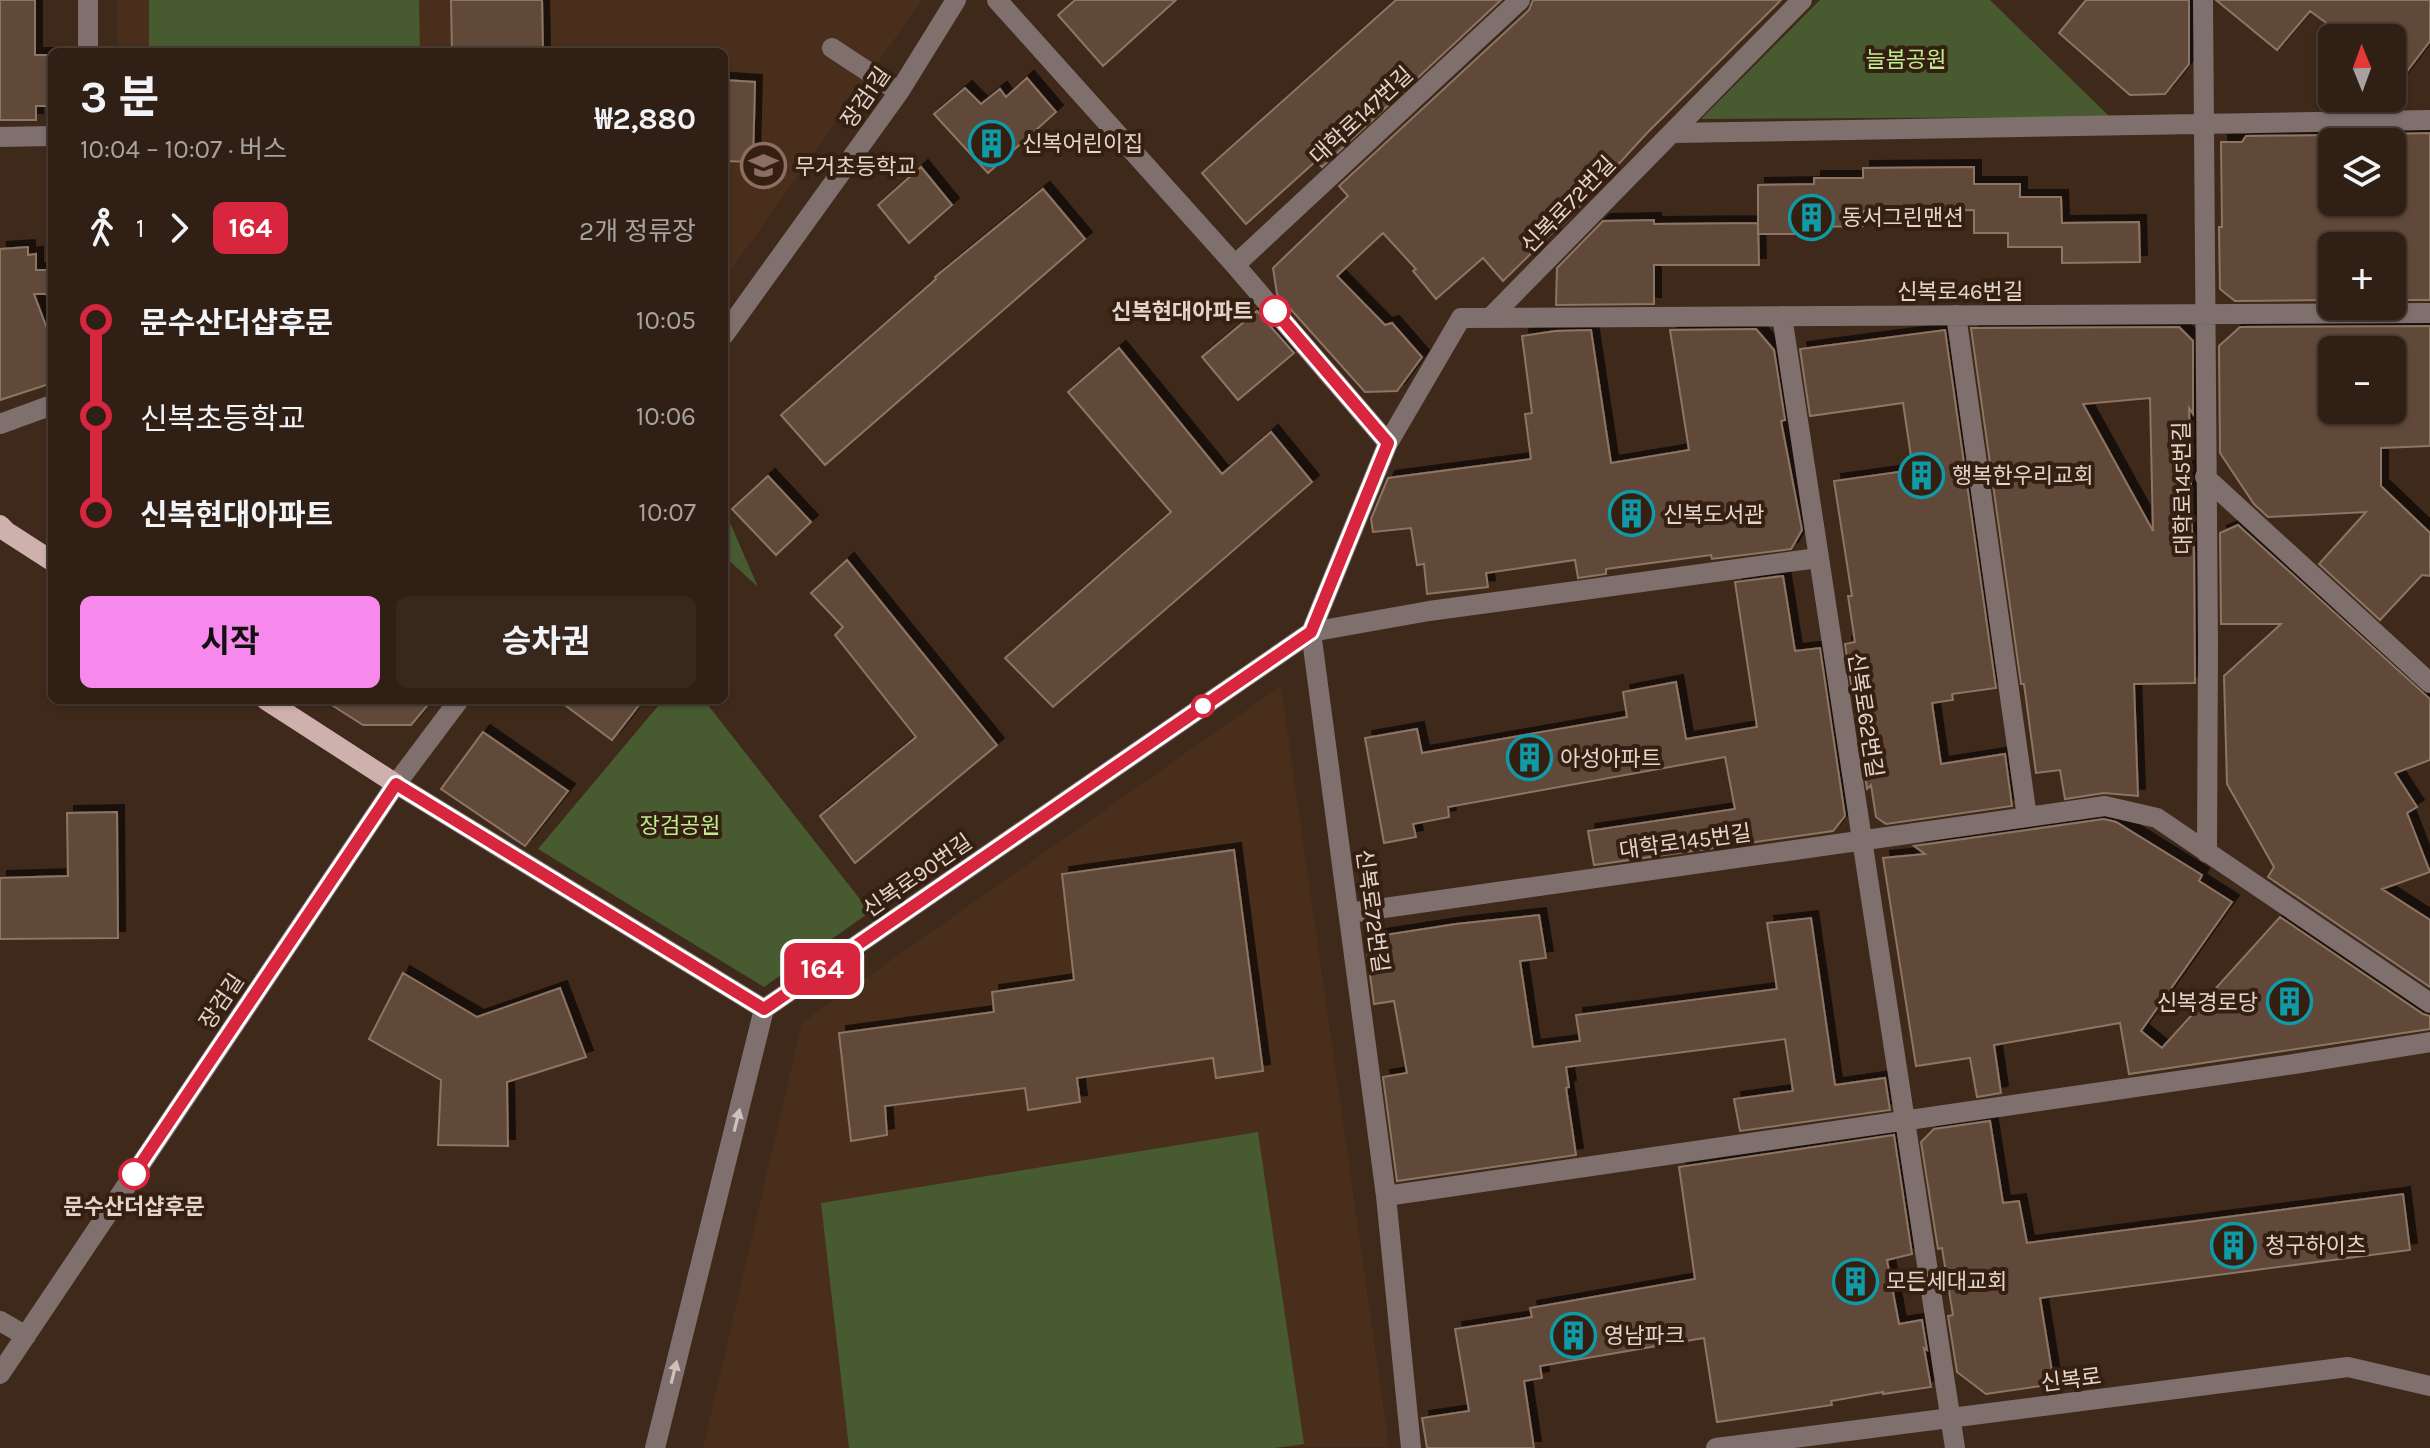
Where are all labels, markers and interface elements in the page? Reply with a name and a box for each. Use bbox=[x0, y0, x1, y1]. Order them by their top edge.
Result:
north arrow bbox=[2318, 24, 2406, 112]
map controls bbox=[2318, 24, 2406, 424]
park label: 늘봄공원 bbox=[1866, 47, 1946, 73]
street label: 장검1길 bbox=[836, 62, 896, 133]
street label: 대학로147번길 bbox=[1305, 62, 1418, 170]
text: 3 분 bbox=[80, 72, 159, 123]
text: ₩2,880 bbox=[595, 101, 696, 137]
building icon: 신복어린이집 bbox=[967, 119, 1015, 167]
button: layers bbox=[2318, 128, 2406, 216]
place label: 신복어린이집 bbox=[1022, 131, 1143, 157]
text: 10:04 – 10:07 · 버스 bbox=[80, 134, 287, 165]
school or university icon: 무거초등학교 bbox=[740, 142, 788, 190]
street label: 신복로72번길 bbox=[1516, 151, 1621, 258]
place label: 무거초등학교 bbox=[795, 154, 916, 180]
building icon: 동서그린맨션 bbox=[1787, 193, 1835, 241]
place label: 동서그린맨션 bbox=[1842, 205, 1963, 231]
icon: walk bbox=[80, 206, 124, 250]
icon: forward bbox=[157, 206, 201, 250]
text: 164 bbox=[229, 211, 272, 244]
text: 1 bbox=[136, 213, 145, 244]
text: 2개 정류장 bbox=[579, 216, 696, 247]
button: + bbox=[2318, 232, 2406, 320]
street label: 신복로46번길 bbox=[1897, 279, 2023, 305]
marker: 신복현대아파트 bbox=[1260, 296, 1290, 326]
place label: 신복현대아파트 bbox=[1111, 299, 1253, 325]
text: 문수산더샵후문 bbox=[140, 305, 333, 341]
text: 10:05 bbox=[636, 305, 696, 336]
button: − bbox=[2318, 336, 2406, 424]
text: 신복초등학교 bbox=[140, 401, 306, 437]
text: 10:06 bbox=[636, 401, 696, 432]
street label: 대학로145번길 bbox=[2169, 421, 2197, 555]
building icon: 행복한우리교회 bbox=[1897, 451, 1945, 499]
place label: 행복한우리교회 bbox=[1952, 463, 2094, 489]
building icon: 신복도서관 bbox=[1608, 490, 1656, 538]
text: 신복현대아파트 bbox=[140, 497, 333, 533]
text: 10:07 bbox=[638, 497, 696, 528]
place label: 신복도서관 bbox=[1663, 502, 1764, 528]
button: 시작 bbox=[80, 596, 380, 688]
button: 승차권 bbox=[396, 596, 696, 688]
street label: 신복로62번길 bbox=[1842, 651, 1888, 780]
unlabelled marker bbox=[1192, 695, 1214, 717]
building icon: 아성아파트 bbox=[1505, 734, 1553, 782]
place label: 아성아파트 bbox=[1560, 746, 1661, 772]
park label: 장검공원 bbox=[640, 813, 720, 839]
street label: 대학로145번길 bbox=[1617, 820, 1753, 864]
street label: 신복로90번길 bbox=[858, 829, 977, 923]
street label: 신복로72번길 bbox=[1350, 848, 1394, 974]
line badge: 164 bbox=[776, 943, 868, 995]
text: 164 bbox=[800, 952, 844, 985]
street label: 장검길 bbox=[194, 969, 250, 1034]
building icon: 신복경로당 bbox=[2265, 978, 2313, 1026]
place label: 신복경로당 bbox=[2157, 990, 2258, 1016]
one-way arrow bbox=[731, 1107, 743, 1132]
marker: 문수산더샵후문 bbox=[119, 1159, 149, 1189]
place label: 문수산더샵후문 bbox=[63, 1194, 205, 1220]
building icon: 청구하이츠 bbox=[2210, 1221, 2258, 1269]
place label: 청구하이츠 bbox=[2265, 1233, 2366, 1259]
building icon: 모든세대교회 bbox=[1831, 1257, 1879, 1305]
place label: 모든세대교회 bbox=[1886, 1269, 2007, 1295]
building icon: 영남파크 bbox=[1549, 1311, 1597, 1359]
place label: 영남파크 bbox=[1604, 1323, 1685, 1349]
one-way arrow bbox=[668, 1360, 680, 1385]
street label: 신복로 bbox=[2039, 1363, 2103, 1397]

